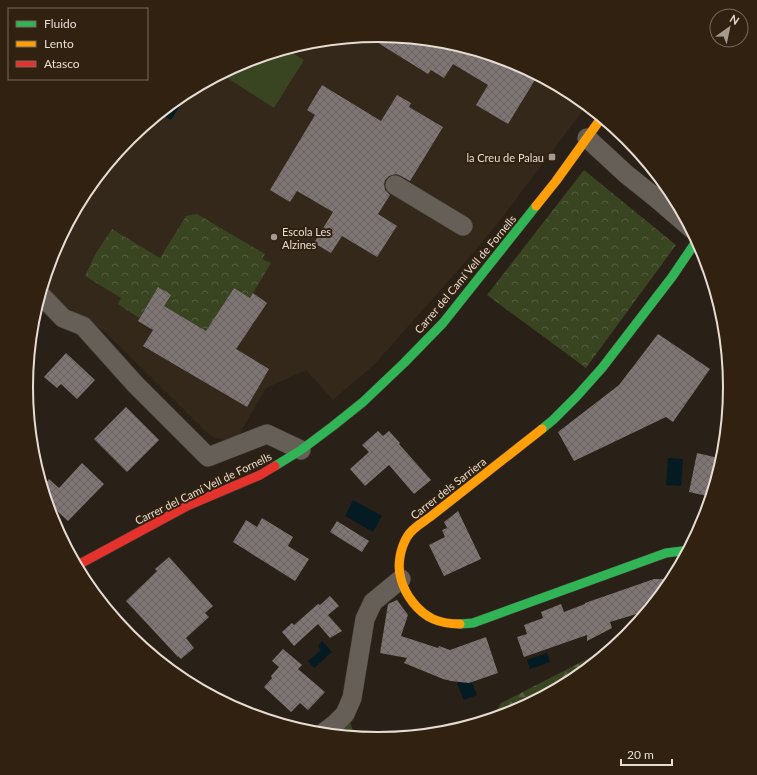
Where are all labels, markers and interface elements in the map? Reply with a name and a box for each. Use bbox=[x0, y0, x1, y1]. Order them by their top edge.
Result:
legend bbox=[8, 8, 148, 80]
north arrow bbox=[709, 8, 749, 48]
text: N bbox=[728, 11, 742, 27]
text: Fluido bbox=[44, 16, 77, 31]
text: Lento bbox=[44, 36, 74, 51]
text: Atasco bbox=[44, 56, 80, 71]
place label: la Creu de Palau bbox=[466, 151, 544, 164]
marker: la Creu de Palau bbox=[547, 152, 557, 162]
street label: Carrer del Camí Vell de Fornells bbox=[412, 212, 518, 336]
place label: Escola Les Alzines bbox=[282, 225, 331, 251]
marker: Escola Les Alzines bbox=[269, 232, 279, 242]
street label: Carrer del Camí Vell de Fornells bbox=[133, 449, 274, 527]
street label: Carrer dels Sarriera bbox=[408, 454, 488, 522]
scale bar bbox=[621, 741, 672, 767]
text: 20 m bbox=[627, 747, 654, 762]

